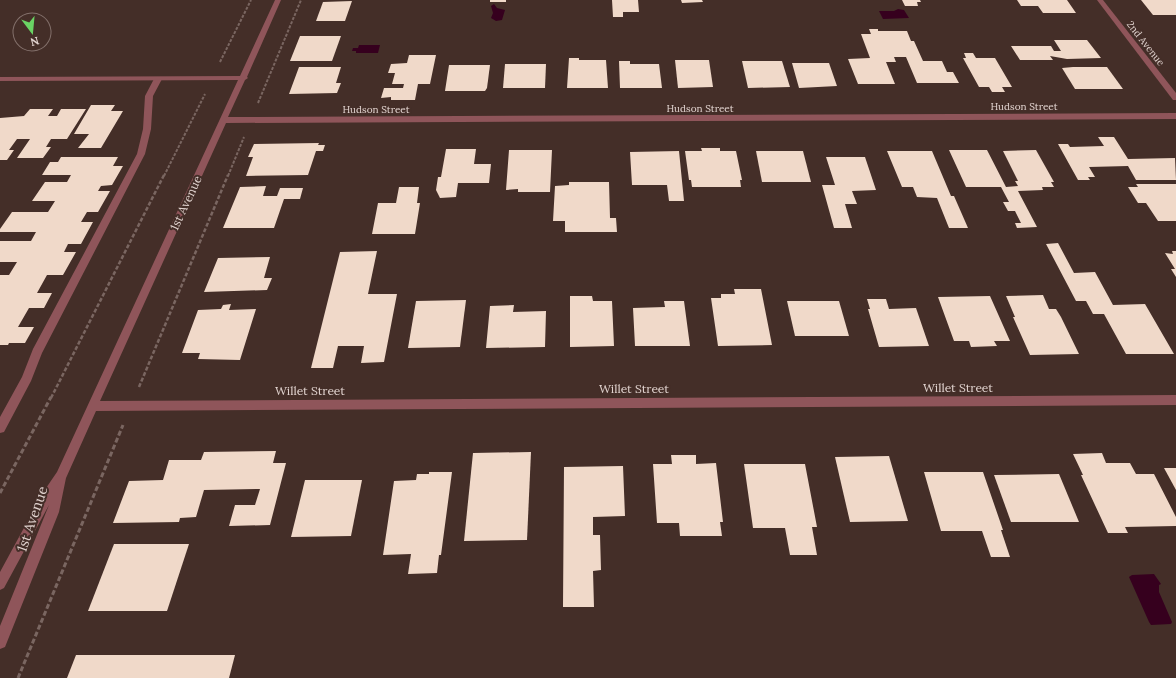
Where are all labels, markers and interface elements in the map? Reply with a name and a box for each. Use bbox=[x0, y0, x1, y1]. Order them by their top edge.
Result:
north arrow bbox=[12, 12, 52, 52]
street label: 2nd Avenue bbox=[1124, 18, 1168, 69]
text: N bbox=[28, 34, 41, 50]
street label: Hudson Street bbox=[990, 100, 1058, 113]
street label: Hudson Street bbox=[666, 102, 734, 115]
street label: Hudson Street bbox=[342, 103, 410, 116]
street label: 1st Avenue bbox=[166, 173, 205, 232]
street label: Willet Street bbox=[923, 380, 993, 395]
street label: Willet Street bbox=[599, 381, 669, 396]
street label: Willet Street bbox=[275, 383, 345, 398]
street label: 1st Avenue bbox=[12, 483, 52, 554]

